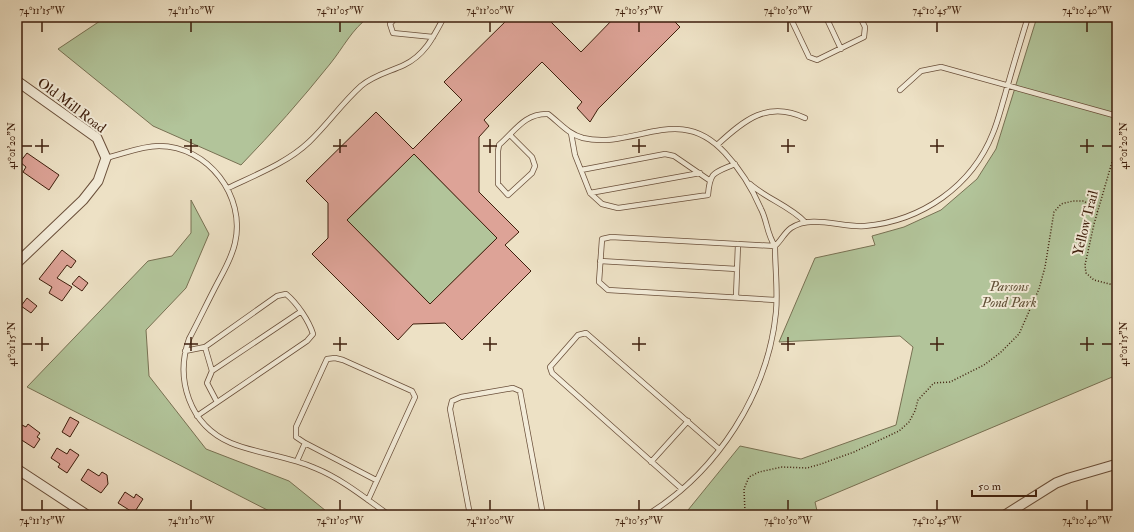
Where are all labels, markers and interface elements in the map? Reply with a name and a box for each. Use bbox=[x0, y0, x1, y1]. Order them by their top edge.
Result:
text: 74°11'15"W bbox=[19, 5, 66, 17]
text: 74°11'10"W bbox=[168, 5, 215, 17]
text: 74°11'05"W bbox=[316, 5, 364, 17]
text: 74°11'00"W bbox=[466, 5, 515, 17]
text: 74°10'55"W bbox=[615, 5, 664, 17]
text: 74°10'50"W bbox=[764, 5, 813, 17]
text: 74°10'45"W bbox=[913, 5, 962, 17]
text: 74°10'40"W bbox=[1062, 5, 1113, 17]
street label: Old Mill Road bbox=[34, 74, 109, 137]
text: 41°01'20"N bbox=[6, 122, 18, 170]
text: 41°01'20"N bbox=[1118, 122, 1130, 170]
street label: Yellow Trail bbox=[1069, 188, 1102, 258]
park label: Parsons Pond Park bbox=[981, 278, 1037, 311]
text: 41°01'15"N bbox=[6, 321, 18, 366]
text: 41°01'15"N bbox=[1118, 321, 1130, 366]
scale bar bbox=[972, 472, 1036, 498]
text: 50 m bbox=[978, 479, 1002, 494]
text: 74°11'15"W bbox=[19, 515, 66, 527]
text: 74°11'10"W bbox=[168, 515, 215, 527]
text: 74°11'05"W bbox=[316, 515, 364, 527]
text: 74°11'00"W bbox=[466, 515, 515, 527]
text: 74°10'55"W bbox=[615, 515, 664, 527]
text: 74°10'50"W bbox=[764, 515, 813, 527]
text: 74°10'45"W bbox=[913, 515, 962, 527]
text: 74°10'40"W bbox=[1062, 515, 1113, 527]

